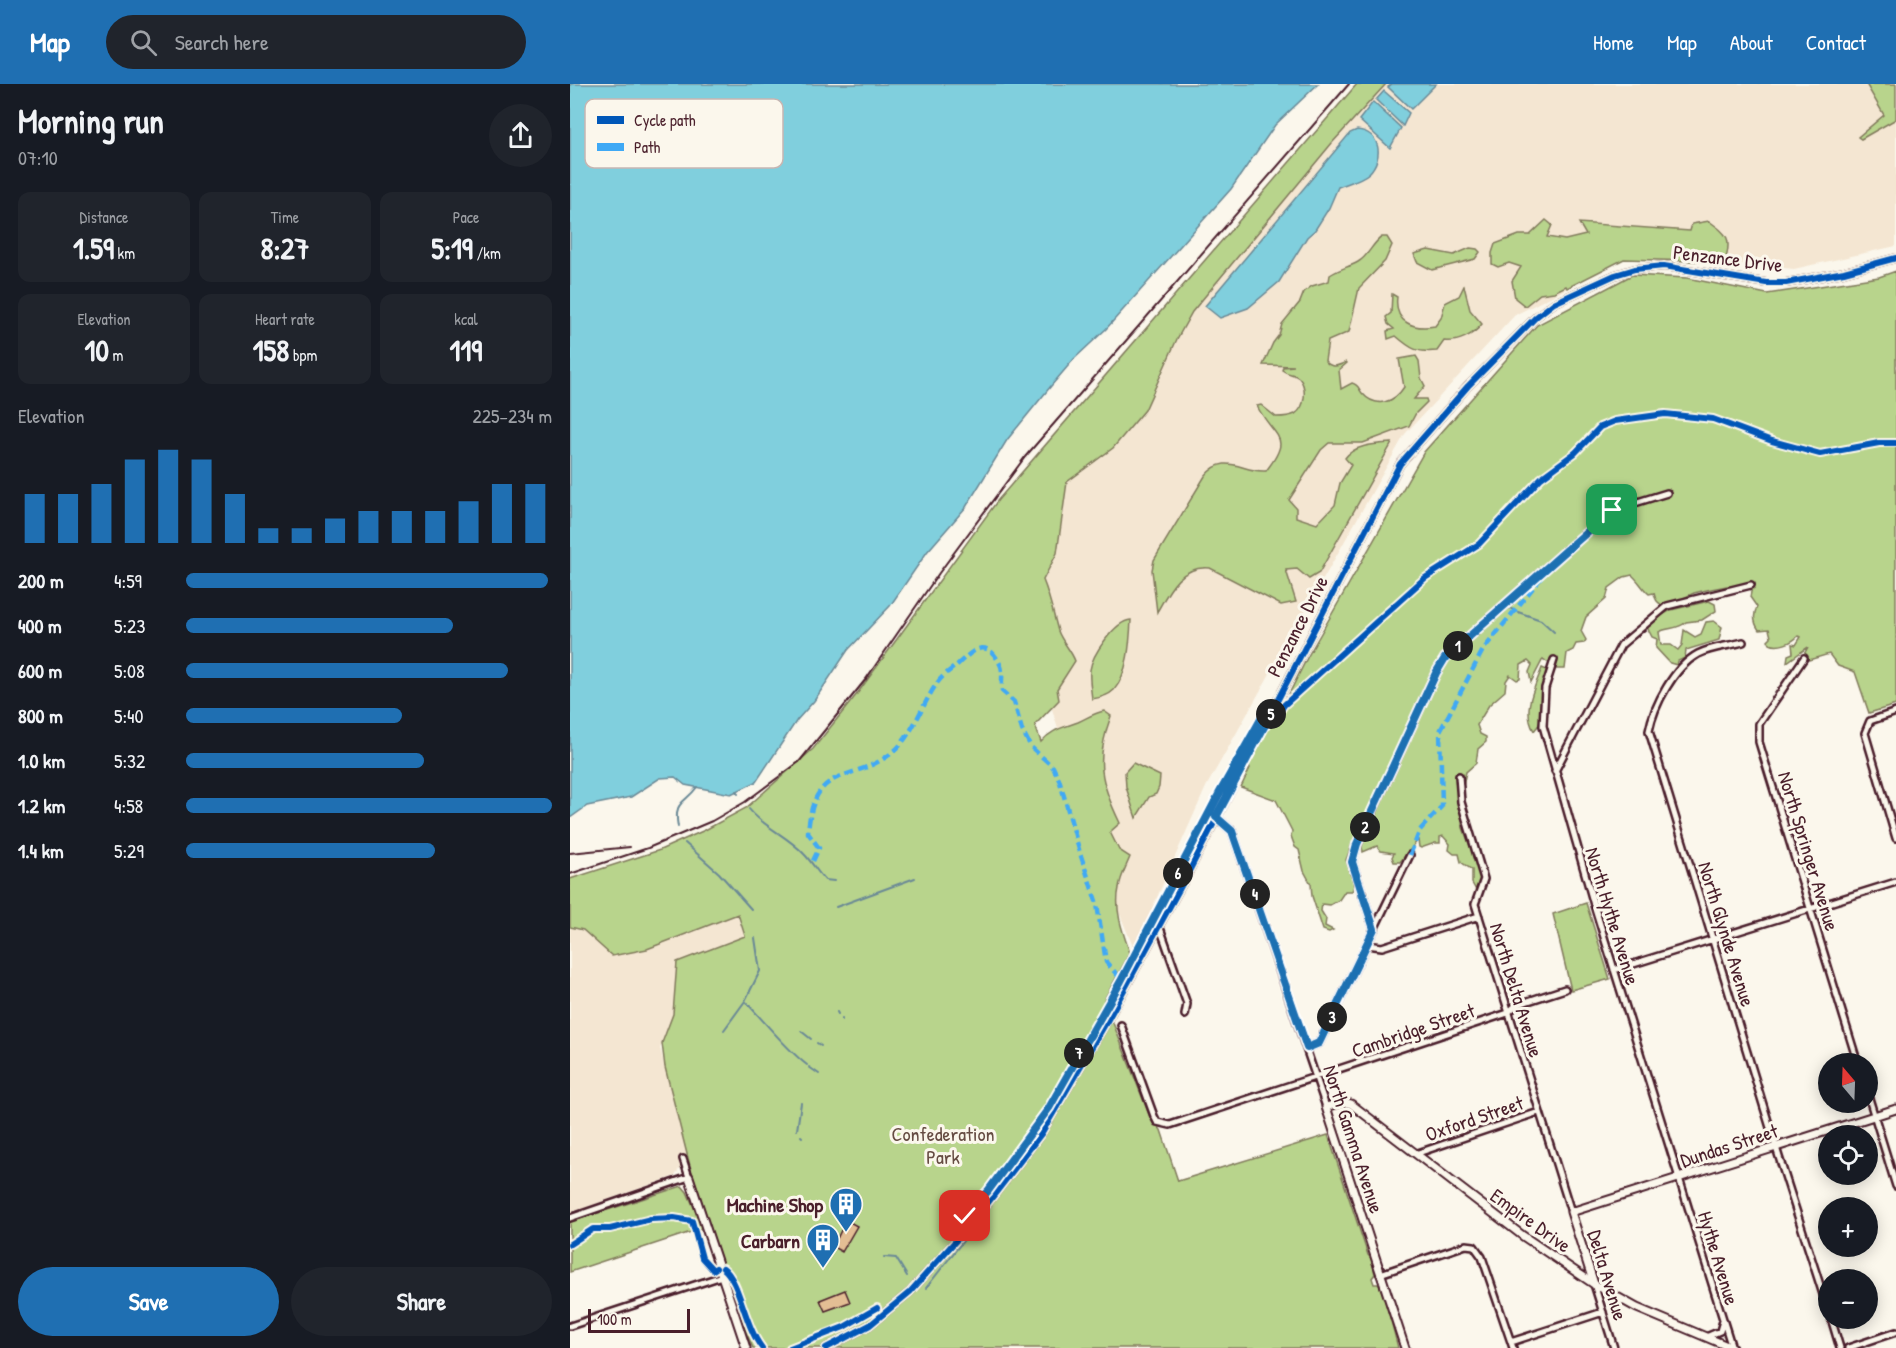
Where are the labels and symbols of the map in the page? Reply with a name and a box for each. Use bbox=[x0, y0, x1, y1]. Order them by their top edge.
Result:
legend bbox=[585, 99, 783, 168]
text: Cycle path bbox=[634, 109, 696, 131]
text: Path bbox=[634, 136, 660, 158]
street label: Penzance Drive bbox=[1672, 238, 1784, 278]
pin bbox=[1586, 484, 1637, 535]
street label: Penzance Drive bbox=[1260, 571, 1334, 681]
pin: 1 bbox=[1443, 631, 1473, 661]
pin: 5 bbox=[1256, 699, 1286, 729]
street label: North Springer Avenue bbox=[1772, 768, 1846, 934]
pin: 2 bbox=[1350, 812, 1380, 842]
street label: North Hythe Avenue bbox=[1579, 844, 1647, 988]
pin: 6 bbox=[1163, 858, 1193, 888]
street label: North Glynde Avenue bbox=[1692, 858, 1762, 1010]
pin: 4 bbox=[1240, 879, 1270, 909]
street label: North Delta Avenue bbox=[1484, 920, 1550, 1060]
street label: Cambridge Street bbox=[1348, 996, 1479, 1064]
pin: 3 bbox=[1317, 1002, 1347, 1032]
pin: 7 bbox=[1064, 1038, 1094, 1068]
north arrow bbox=[1818, 1053, 1878, 1113]
street label: North Gamma Avenue bbox=[1317, 1062, 1391, 1216]
street label: Oxford Street bbox=[1421, 1088, 1528, 1147]
street label: Dundas Street bbox=[1677, 1116, 1782, 1173]
park label: Confederation Park bbox=[892, 1120, 994, 1170]
street label: Empire Drive bbox=[1485, 1182, 1577, 1258]
building icon: Machine Shop bbox=[828, 1186, 864, 1233]
pin bbox=[939, 1190, 990, 1241]
place label: Machine Shop bbox=[727, 1191, 823, 1219]
street label: Hythe Avenue bbox=[1692, 1208, 1746, 1308]
building icon: Carbarn bbox=[805, 1222, 841, 1269]
place label: Carbarn bbox=[741, 1227, 800, 1254]
street label: Delta Avenue bbox=[1582, 1227, 1634, 1323]
scale bar bbox=[588, 1306, 690, 1334]

